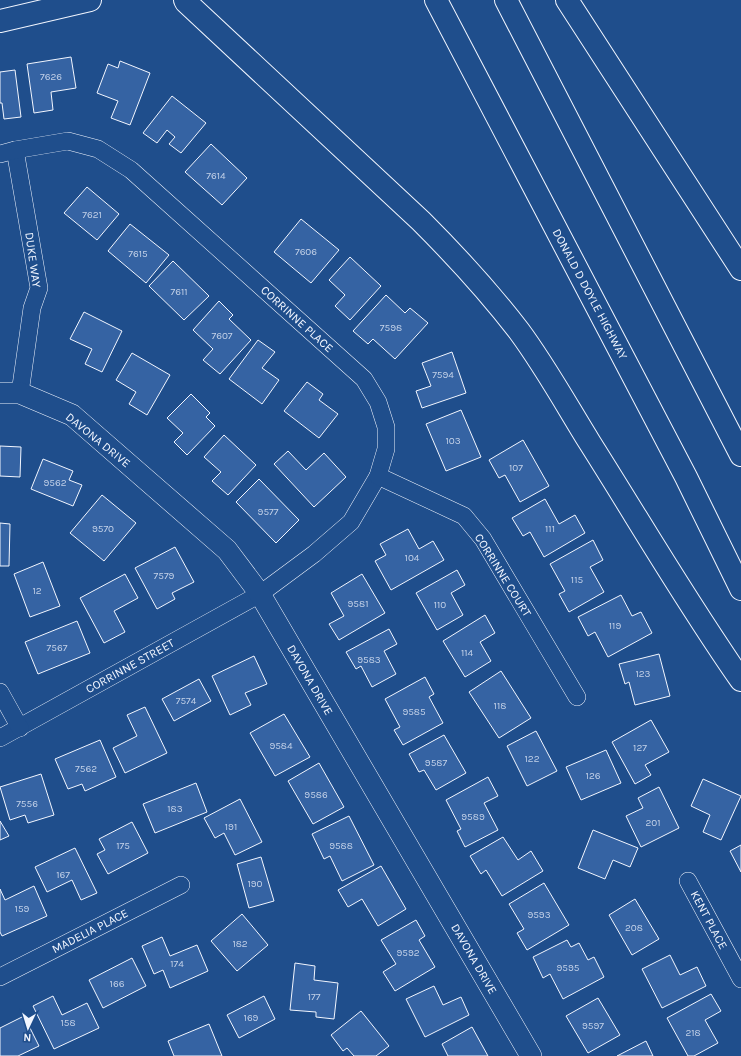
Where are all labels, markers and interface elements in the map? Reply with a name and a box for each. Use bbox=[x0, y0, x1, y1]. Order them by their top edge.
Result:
house number: 7626 bbox=[40, 71, 62, 83]
house number: 7614 bbox=[206, 170, 226, 182]
house number: 7621 bbox=[82, 209, 102, 221]
street label: DONALD D DOYLE HIGHWAY bbox=[550, 226, 631, 362]
street label: DUKE WAY bbox=[22, 231, 44, 289]
house number: 7606 bbox=[295, 246, 317, 258]
house number: 7615 bbox=[128, 248, 148, 260]
street label: CORRINNE PLACE bbox=[258, 283, 336, 355]
house number: 7611 bbox=[170, 286, 188, 298]
house number: 7598 bbox=[380, 322, 402, 334]
house number: 7607 bbox=[211, 330, 233, 342]
house number: 7594 bbox=[432, 369, 454, 381]
street label: DAVONA DRIVE bbox=[63, 410, 133, 470]
house number: 103 bbox=[445, 435, 461, 447]
house number: 107 bbox=[509, 462, 523, 474]
house number: 9562 bbox=[44, 477, 67, 489]
house number: 9577 bbox=[258, 506, 279, 518]
house number: 9570 bbox=[92, 523, 114, 535]
house number: 111 bbox=[545, 523, 555, 535]
street label: CORRINNE COURT bbox=[472, 531, 534, 619]
house number: 104 bbox=[405, 552, 420, 564]
house number: 7579 bbox=[154, 570, 175, 582]
house number: 115 bbox=[571, 574, 583, 586]
house number: 12 bbox=[32, 585, 42, 597]
house number: 9581 bbox=[348, 598, 368, 610]
house number: 110 bbox=[434, 599, 446, 611]
house number: 119 bbox=[609, 620, 621, 632]
street label: CORRINNE STREET bbox=[83, 636, 177, 696]
house number: 7567 bbox=[47, 642, 68, 654]
street label: DAVONA DRIVE bbox=[284, 642, 336, 718]
house number: 114 bbox=[461, 647, 474, 659]
house number: 9583 bbox=[357, 654, 381, 666]
house number: 123 bbox=[635, 668, 651, 680]
house number: 7574 bbox=[176, 695, 197, 707]
house number: 118 bbox=[494, 700, 506, 712]
house number: 9585 bbox=[402, 706, 426, 718]
house number: 9584 bbox=[269, 740, 293, 752]
house number: 127 bbox=[633, 742, 647, 754]
house number: 122 bbox=[525, 753, 540, 765]
house number: 9587 bbox=[425, 757, 447, 769]
house number: 7562 bbox=[75, 763, 97, 775]
house number: 126 bbox=[586, 770, 601, 782]
house number: 9586 bbox=[304, 789, 328, 801]
house number: 7556 bbox=[16, 798, 38, 810]
house number: 183 bbox=[167, 803, 183, 815]
house number: 9589 bbox=[461, 811, 485, 823]
house number: 201 bbox=[645, 817, 661, 829]
house number: 191 bbox=[225, 821, 237, 833]
house number: 175 bbox=[116, 840, 130, 852]
house number: 9588 bbox=[329, 840, 353, 852]
house number: 167 bbox=[56, 869, 70, 881]
house number: 190 bbox=[247, 878, 263, 890]
street label: KENT PLACE bbox=[688, 888, 730, 952]
house number: 159 bbox=[15, 903, 30, 915]
street label: MADELIA PLACE bbox=[50, 906, 130, 956]
house number: 9593 bbox=[527, 909, 551, 921]
street label: DAVONA DRIVE bbox=[448, 921, 500, 997]
house number: 208 bbox=[625, 922, 643, 934]
house number: 182 bbox=[232, 938, 248, 950]
house number: 9592 bbox=[396, 947, 420, 959]
house number: 174 bbox=[170, 958, 184, 970]
house number: 9595 bbox=[557, 962, 580, 974]
house number: 166 bbox=[110, 978, 125, 990]
house number: 177 bbox=[308, 991, 321, 1003]
north arrow bbox=[8, 1008, 48, 1048]
house number: 169 bbox=[244, 1012, 259, 1024]
house number: 158 bbox=[60, 1017, 76, 1029]
house number: 9597 bbox=[582, 1020, 604, 1032]
house number: 218 bbox=[685, 1027, 701, 1039]
text: N bbox=[23, 1031, 32, 1044]

